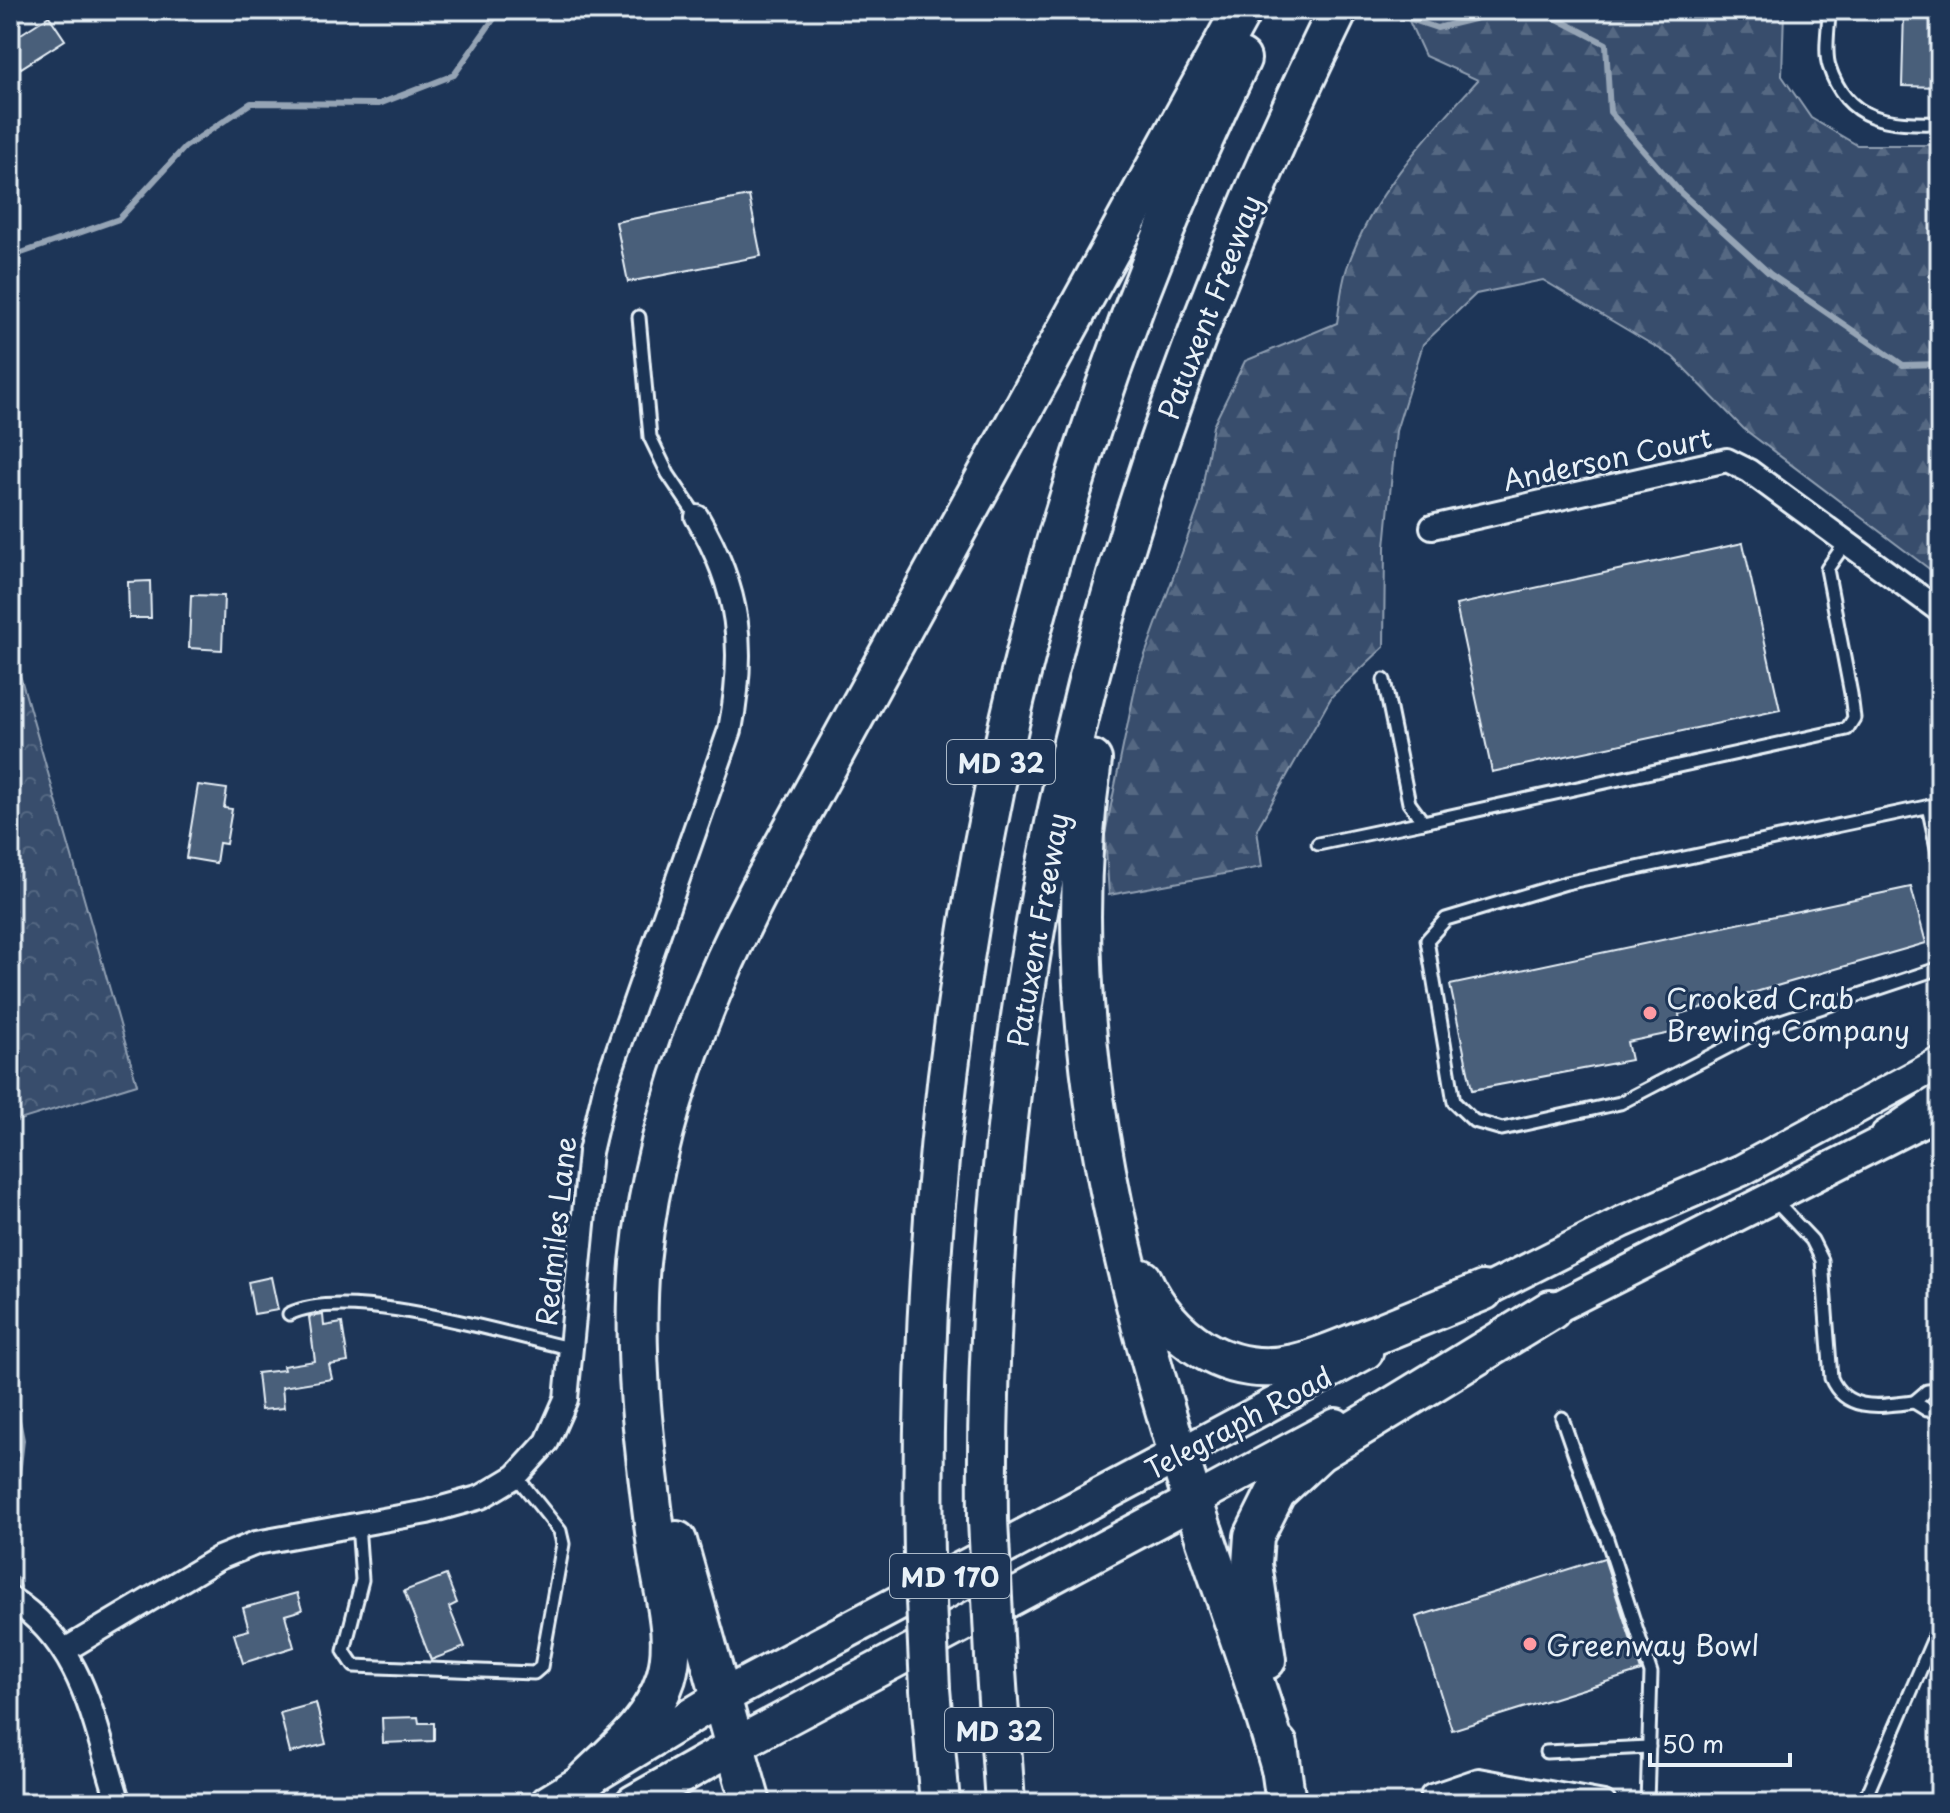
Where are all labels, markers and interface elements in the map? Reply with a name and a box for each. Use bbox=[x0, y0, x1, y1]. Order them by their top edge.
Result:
street label: Patuxent Freeway bbox=[1146, 188, 1272, 426]
street label: Anderson Court bbox=[1499, 415, 1715, 501]
road number: MD 32 bbox=[947, 740, 1055, 784]
street label: Patuxent Freeway bbox=[995, 809, 1079, 1051]
place label: Crooked Crab Brewing Company bbox=[1666, 976, 1910, 1051]
marker: Crooked Crab Brewing Company bbox=[1641, 1004, 1659, 1022]
street label: Redmiles Lane bbox=[524, 1134, 586, 1328]
street label: Telegraph Road bbox=[1137, 1355, 1339, 1489]
road number: MD 170 bbox=[890, 1554, 1010, 1598]
place label: Greenway Bowl bbox=[1546, 1623, 1759, 1666]
marker: Greenway Bowl bbox=[1521, 1635, 1539, 1653]
road number: MD 32 bbox=[945, 1708, 1053, 1752]
scale bar bbox=[1650, 1717, 1790, 1767]
text: 50 m bbox=[1662, 1725, 1724, 1761]

